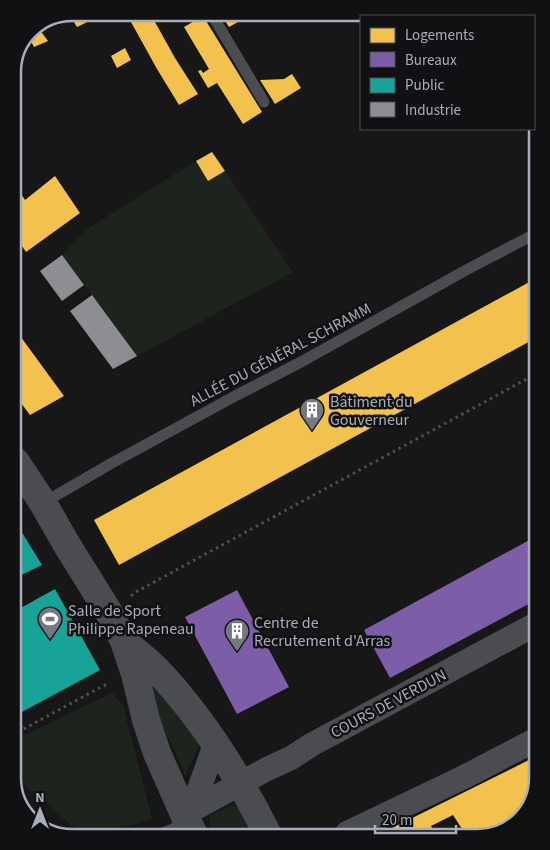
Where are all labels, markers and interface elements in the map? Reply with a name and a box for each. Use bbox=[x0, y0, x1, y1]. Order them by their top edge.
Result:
legend bbox=[360, 15, 535, 130]
text: Logements bbox=[405, 25, 474, 46]
text: Bureaux bbox=[405, 50, 457, 71]
text: Public bbox=[405, 75, 444, 96]
text: Industrie bbox=[405, 100, 461, 121]
street label: ALLÉE DU GÉNÉRAL SCHRAMM bbox=[186, 298, 375, 412]
place label: Bâtiment du Gouverneur bbox=[330, 391, 413, 431]
building icon: Bâtiment du Gouverneur bbox=[299, 397, 325, 431]
place label: Salle de Sport Philippe Rapeneau bbox=[68, 600, 194, 640]
sports icon: Salle de Sport Philippe Rapeneau bbox=[37, 606, 63, 640]
place label: Centre de Recrutement d'Arras bbox=[254, 612, 391, 652]
building icon: Centre de Recrutement d'Arras bbox=[224, 618, 250, 652]
street label: COURS DE VERDUN bbox=[327, 664, 450, 744]
north arrow bbox=[15, 785, 65, 835]
text: N bbox=[35, 788, 45, 808]
scale bar bbox=[375, 802, 456, 834]
text: 20 m bbox=[382, 810, 412, 831]

